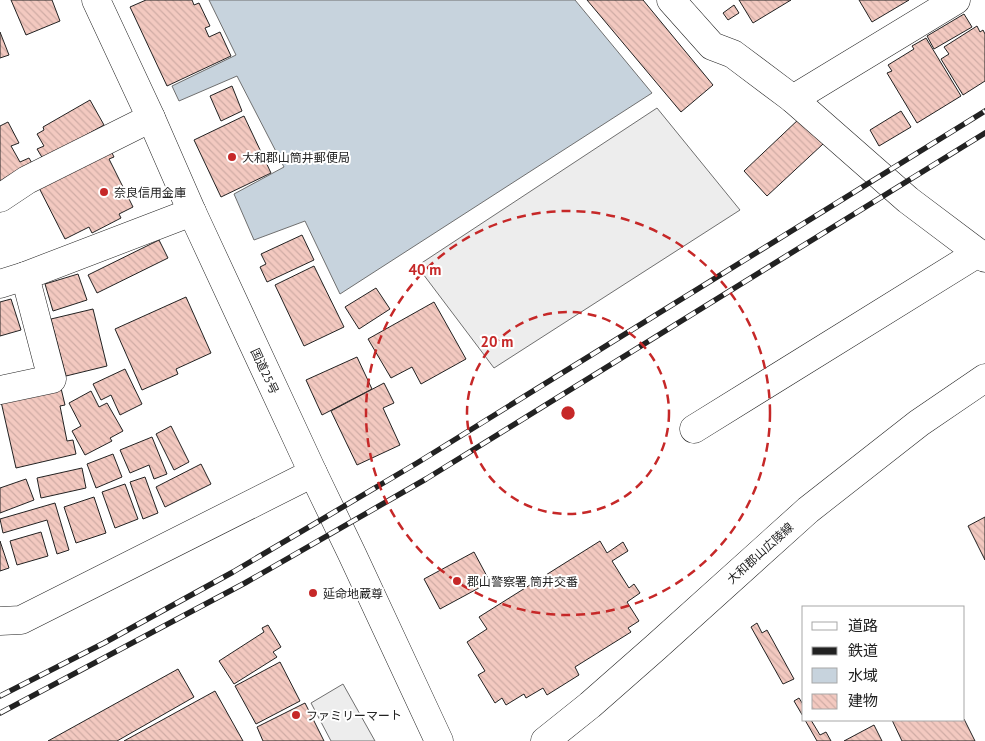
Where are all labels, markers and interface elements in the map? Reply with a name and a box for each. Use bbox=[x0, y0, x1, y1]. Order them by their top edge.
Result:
place label: 大和郡山筒井郵便局 bbox=[242, 150, 350, 165]
marker: 大和郡山筒井郵便局 bbox=[226, 151, 238, 163]
place label: 奈良信用金庫 bbox=[114, 185, 186, 200]
marker: 奈良信用金庫 bbox=[98, 186, 110, 198]
text: 40 m bbox=[409, 260, 441, 279]
text: 20 m bbox=[481, 332, 513, 351]
street label: 国道25号 bbox=[248, 346, 282, 396]
centre of rings bbox=[559, 404, 577, 422]
street label: 大和郡山広陵線 bbox=[724, 519, 796, 587]
place label: 郡山警察署 筒井交番 bbox=[467, 574, 578, 589]
marker: 郡山警察署 筒井交番 bbox=[451, 575, 463, 587]
place label: 延命地蔵尊 bbox=[323, 586, 383, 601]
marker: 延命地蔵尊 bbox=[307, 587, 319, 599]
legend bbox=[802, 606, 965, 721]
text: 道路 bbox=[848, 616, 878, 635]
text: 鉄道 bbox=[848, 641, 878, 660]
text: 水域 bbox=[848, 666, 878, 685]
text: 建物 bbox=[848, 691, 878, 710]
place label: ファミリーマート bbox=[306, 708, 402, 723]
marker: ファミリーマート bbox=[290, 709, 302, 721]

